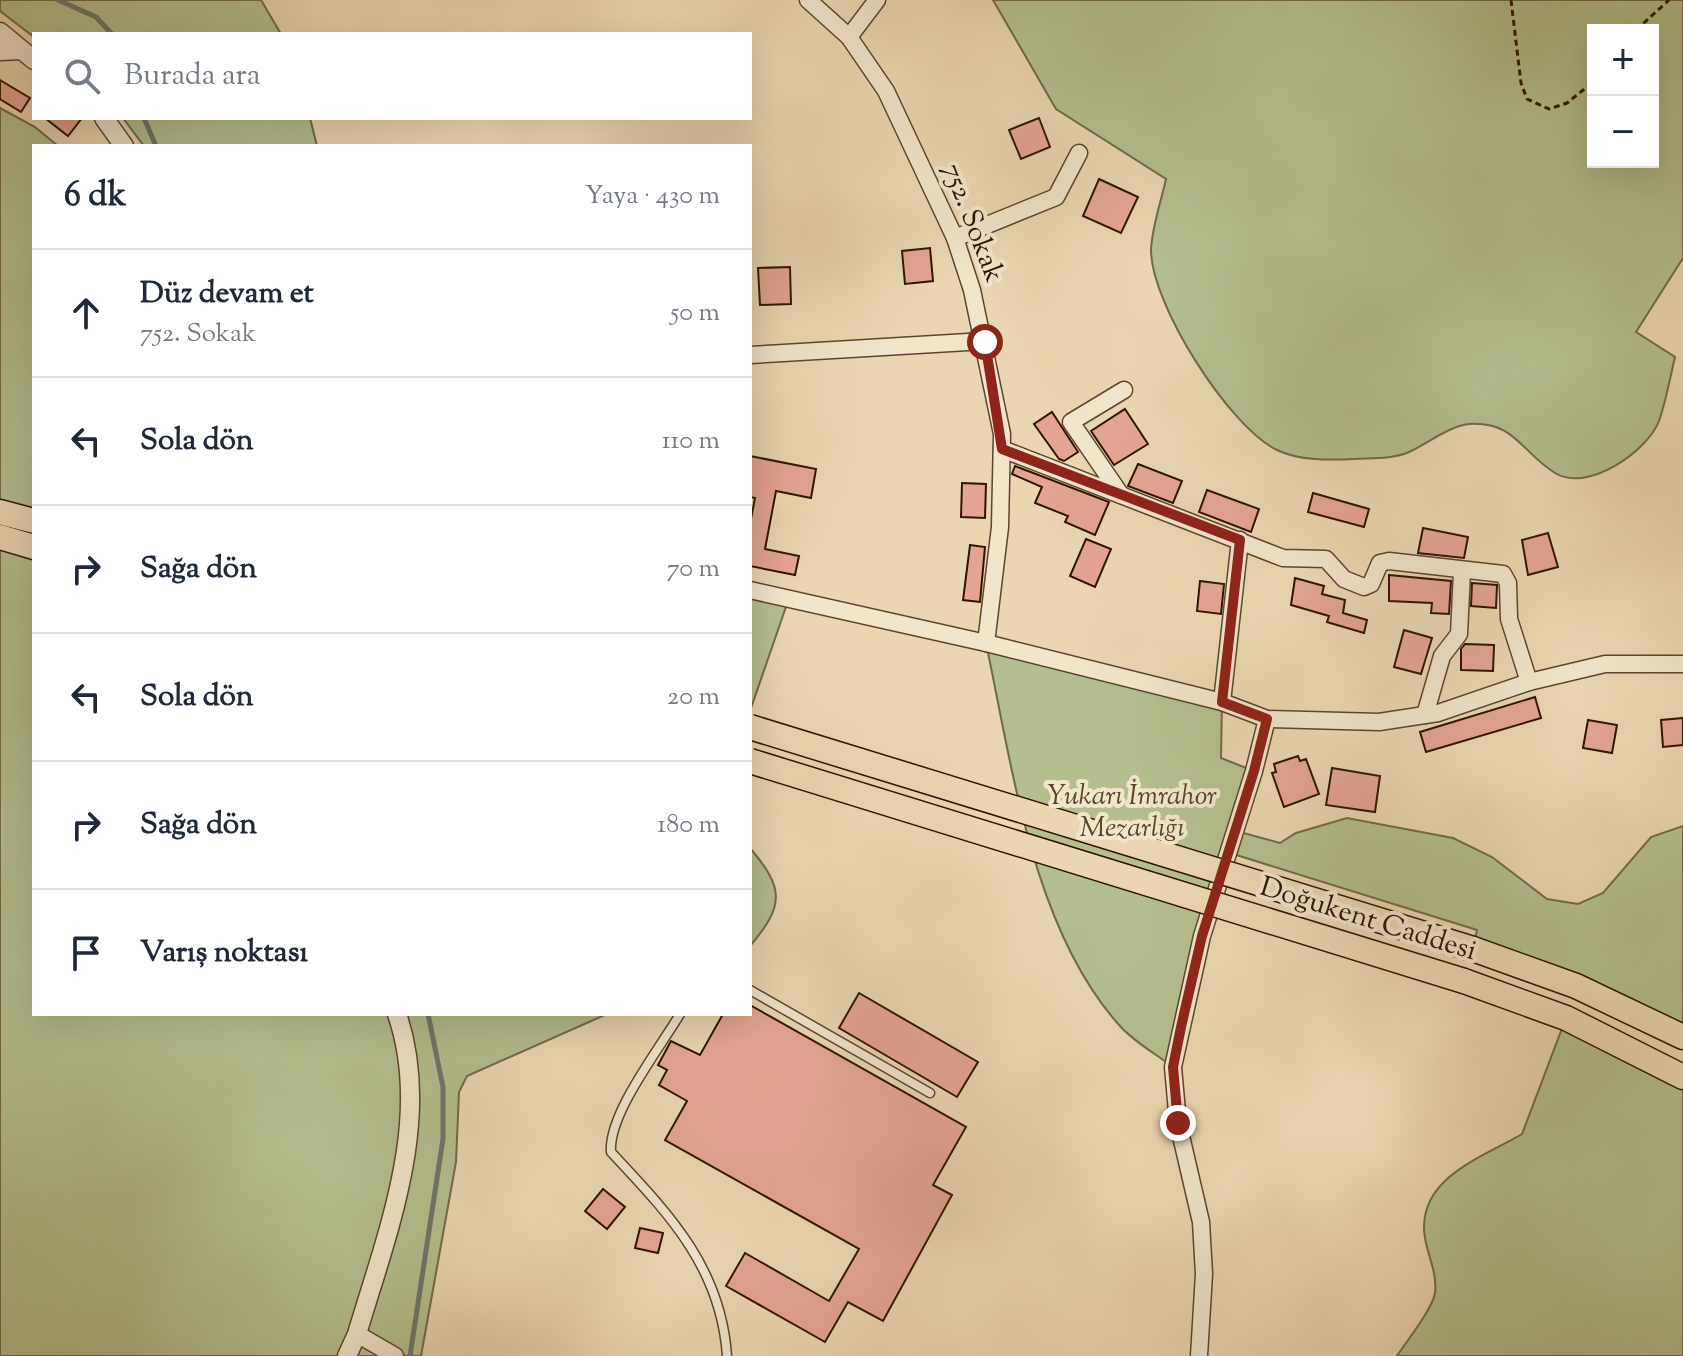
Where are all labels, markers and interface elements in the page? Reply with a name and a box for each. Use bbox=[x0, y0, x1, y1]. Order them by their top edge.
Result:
map controls bbox=[1587, 24, 1659, 168]
button: + bbox=[1587, 24, 1659, 96]
search box bbox=[32, 32, 752, 120]
icon: search bbox=[60, 54, 104, 98]
text: Burada ara bbox=[124, 55, 261, 98]
button: − bbox=[1587, 96, 1659, 168]
street label: 752. Sokak bbox=[931, 157, 1013, 289]
text: 6 dk bbox=[64, 172, 126, 221]
text: Yaya · 430 m bbox=[585, 178, 720, 215]
text: Düz devam et bbox=[140, 273, 314, 316]
icon: ahead bbox=[64, 291, 108, 335]
text: 50 m bbox=[670, 295, 720, 332]
text: 752. Sokak bbox=[140, 316, 256, 353]
route start bbox=[967, 324, 1003, 360]
icon: left bbox=[64, 419, 108, 463]
text: Sola dön bbox=[140, 420, 254, 463]
text: 110 m bbox=[662, 423, 720, 460]
icon: right bbox=[64, 547, 108, 591]
text: Sağa dön bbox=[140, 548, 257, 591]
text: 70 m bbox=[667, 551, 720, 588]
icon: left bbox=[64, 675, 108, 719]
text: Sola dön bbox=[140, 676, 254, 719]
text: 20 m bbox=[667, 679, 720, 716]
park label: Yukarı İmrahor Mezarlığı bbox=[1047, 777, 1217, 849]
icon: right bbox=[64, 803, 108, 847]
text: Sağa dön bbox=[140, 804, 257, 847]
text: 180 m bbox=[657, 807, 720, 844]
street label: Doğukent Caddesi bbox=[1255, 868, 1481, 972]
icon: arrive bbox=[64, 931, 108, 975]
text: Varış noktası bbox=[140, 932, 308, 975]
route end bbox=[1160, 1105, 1196, 1141]

